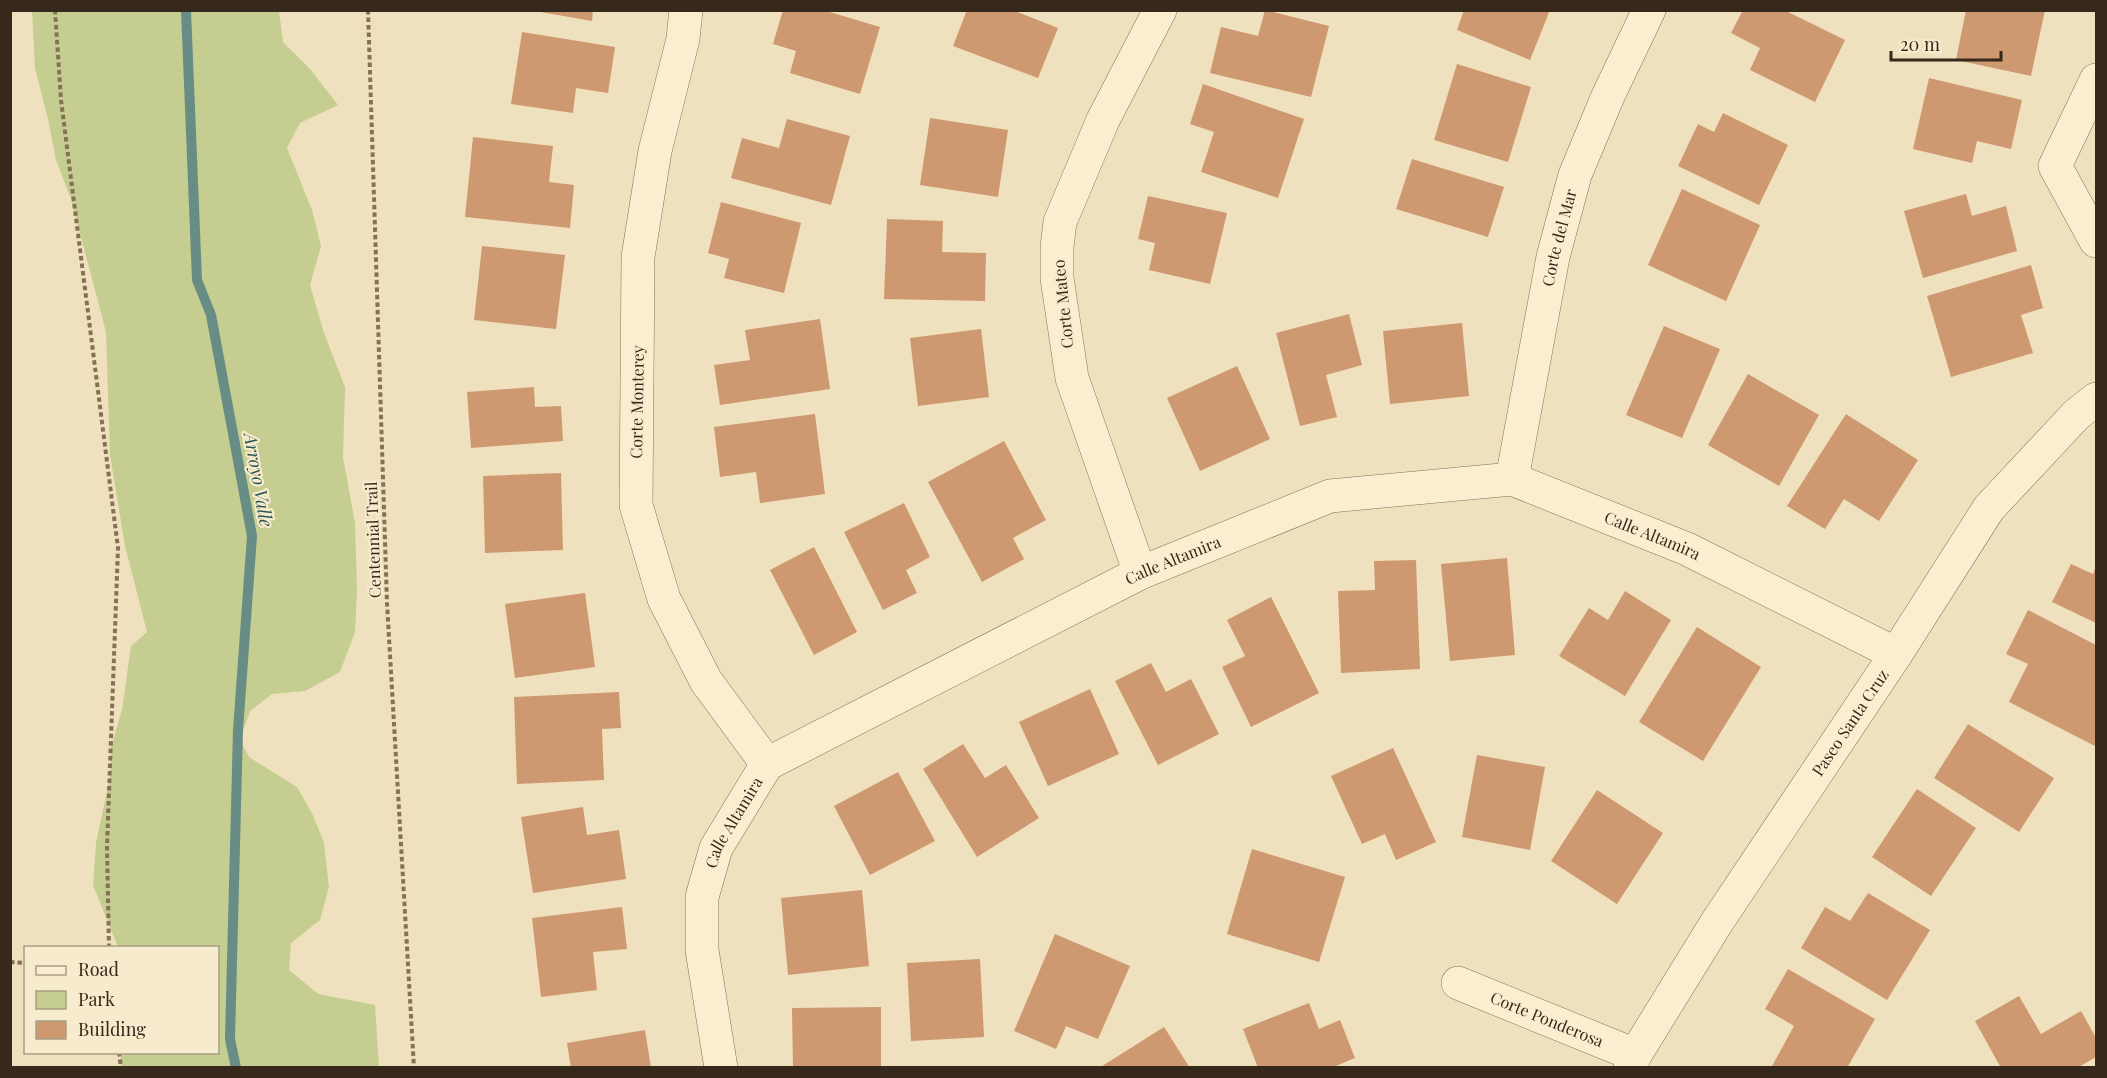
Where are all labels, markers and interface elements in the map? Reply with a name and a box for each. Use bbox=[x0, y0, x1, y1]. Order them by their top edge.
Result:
scale bar bbox=[1891, 24, 2000, 62]
text: 20 m bbox=[1900, 32, 1940, 56]
street label: Corte del Mar bbox=[1537, 186, 1581, 288]
street label: Corte Mateo bbox=[1047, 258, 1078, 349]
street label: Corte Monterey bbox=[625, 345, 648, 459]
water label: Arroyo Valle bbox=[239, 429, 279, 529]
street label: Centennial Trail bbox=[360, 481, 385, 599]
street label: Calle Altamira bbox=[1602, 506, 1704, 564]
street label: Calle Altamira bbox=[1121, 530, 1224, 589]
street label: Paseo Santa Cruz bbox=[1807, 665, 1893, 780]
street label: Calle Altamira bbox=[700, 773, 767, 870]
legend bbox=[24, 946, 219, 1054]
text: Road bbox=[78, 957, 119, 981]
street label: Corte Ponderosa bbox=[1487, 986, 1607, 1051]
text: Park bbox=[78, 987, 115, 1011]
text: Building bbox=[78, 1017, 146, 1041]

